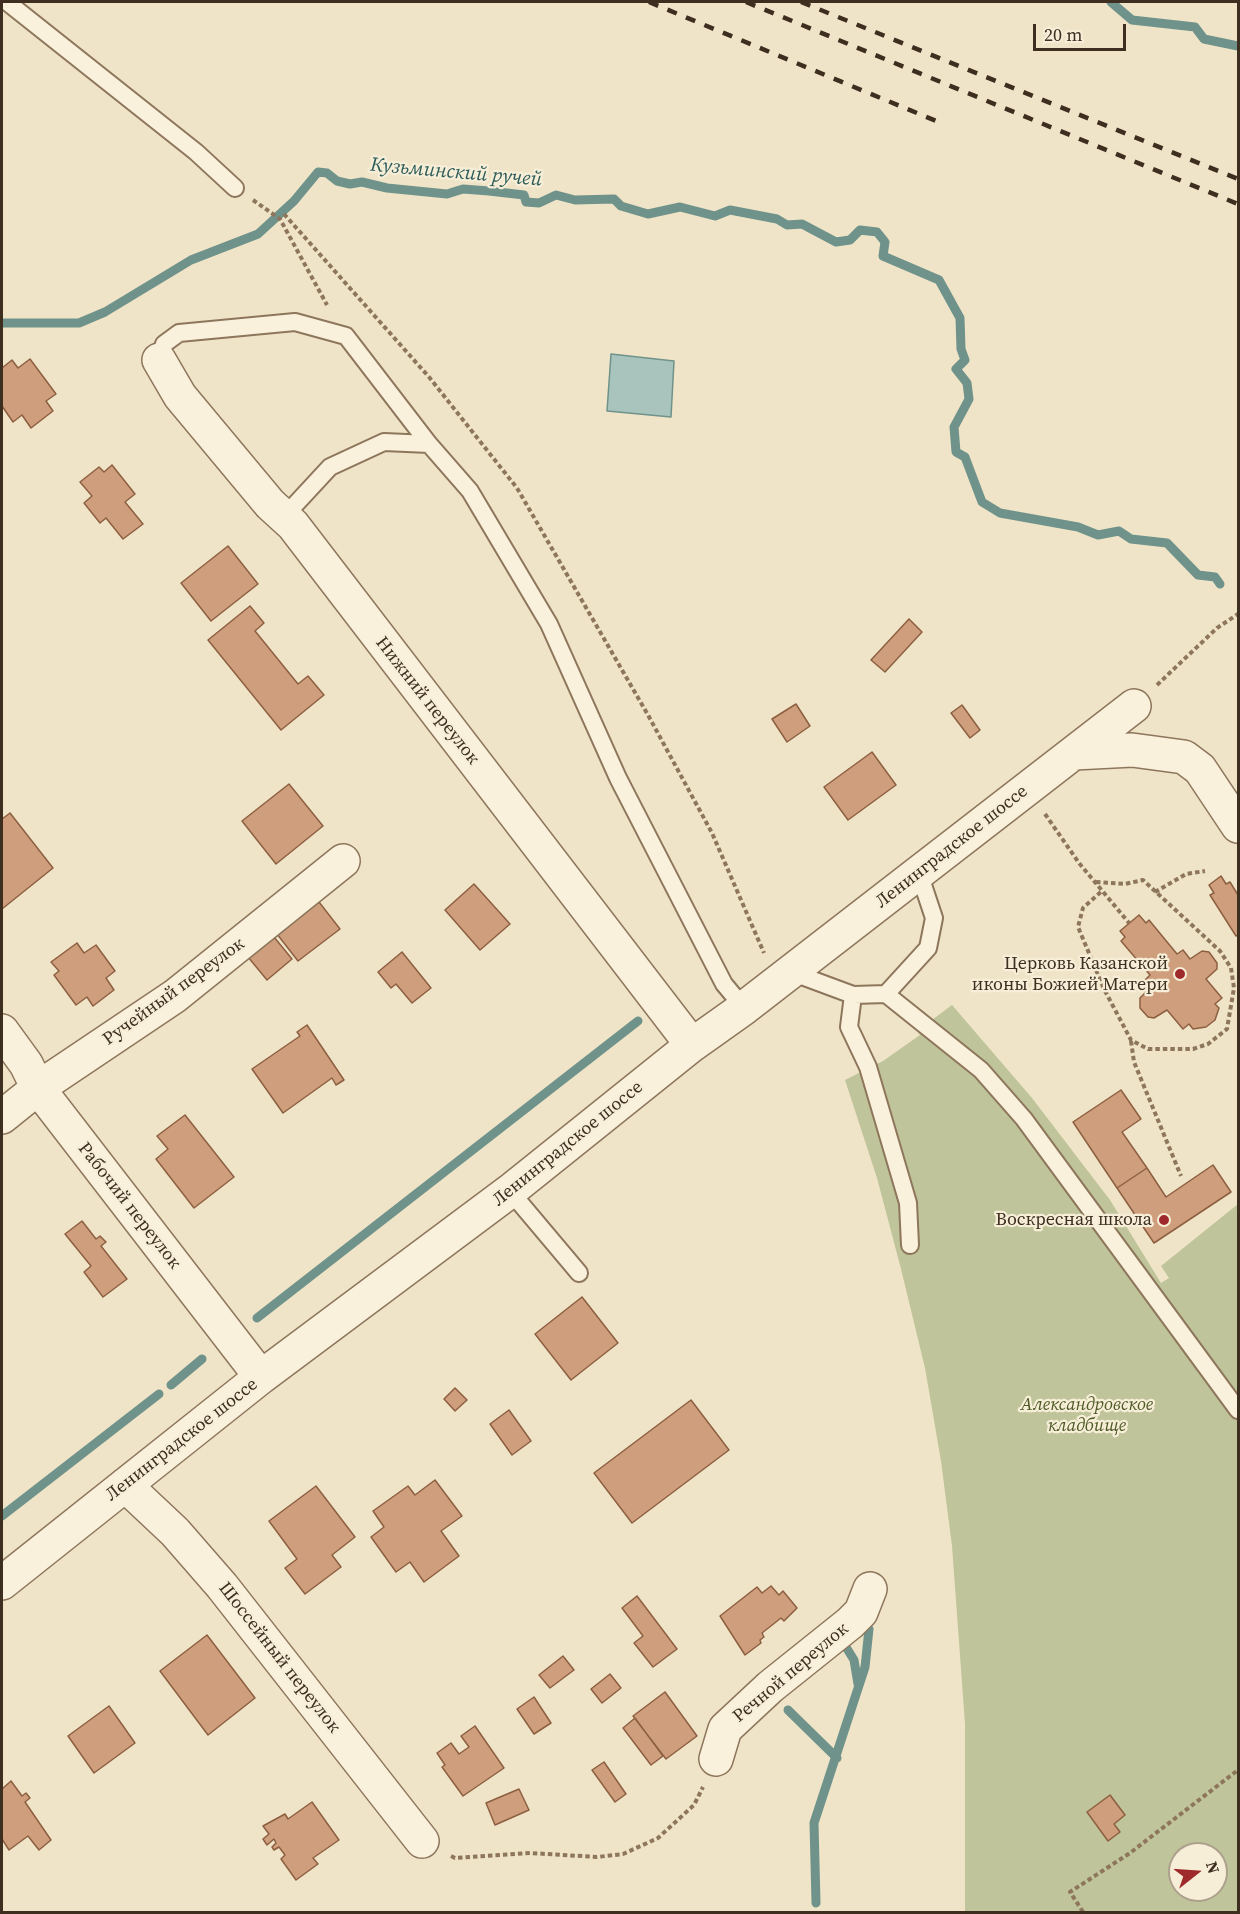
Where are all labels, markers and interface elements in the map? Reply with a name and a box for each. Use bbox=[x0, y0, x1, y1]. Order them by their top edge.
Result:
scale bar bbox=[1036, 12, 1129, 50]
text: 20 m bbox=[1044, 22, 1082, 47]
water label: Кузьминский ручей bbox=[369, 154, 543, 192]
street label: Нижний переулок bbox=[370, 633, 484, 769]
street label: Ленинградское шоссе bbox=[872, 781, 1032, 913]
street label: Ручейный переулок bbox=[99, 933, 249, 1051]
place label: Церковь Казанской иконы Божией Матери bbox=[972, 953, 1168, 996]
marker: Церковь Казанской иконы Божией Матери bbox=[1173, 967, 1187, 981]
street label: Ленинградское шоссе bbox=[489, 1077, 647, 1211]
street label: Рабочий переулок bbox=[73, 1138, 185, 1274]
place label: Воскресная школа bbox=[996, 1209, 1152, 1231]
marker: Воскресная школа bbox=[1157, 1213, 1171, 1227]
street label: Ленинградское шоссе bbox=[102, 1374, 262, 1506]
park label: Александровское кладбище bbox=[1021, 1394, 1153, 1436]
street label: Шоссейный переулок bbox=[213, 1578, 345, 1738]
street label: Речной переулок bbox=[729, 1618, 853, 1728]
north arrow bbox=[1168, 1842, 1228, 1902]
text: N bbox=[1201, 1859, 1226, 1876]

